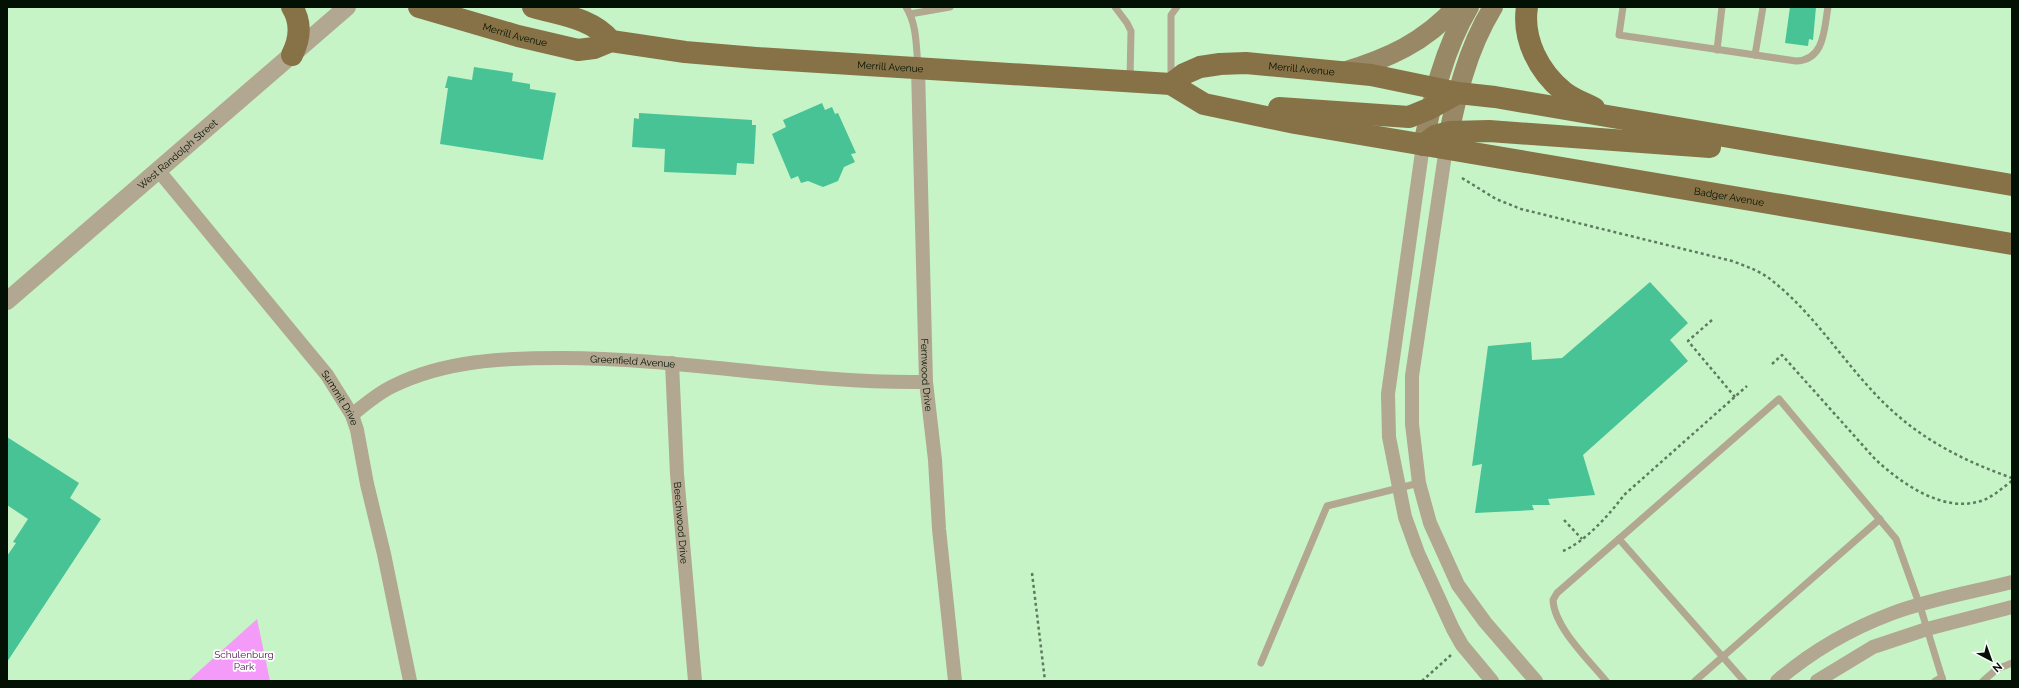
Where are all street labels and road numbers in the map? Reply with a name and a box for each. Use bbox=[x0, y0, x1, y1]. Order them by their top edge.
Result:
street label: Merrill Avenue bbox=[481, 21, 548, 49]
street label: Merrill Avenue bbox=[857, 59, 924, 74]
street label: Merrill Avenue bbox=[1268, 60, 1335, 77]
street label: West Randolph Street bbox=[136, 116, 220, 192]
street label: Badger Avenue bbox=[1693, 185, 1765, 208]
street label: Fernwood Drive bbox=[919, 338, 934, 412]
street label: Greenfield Avenue bbox=[590, 353, 676, 370]
street label: Summit Drive bbox=[319, 368, 360, 427]
street label: Beechwood Drive bbox=[672, 481, 690, 564]

